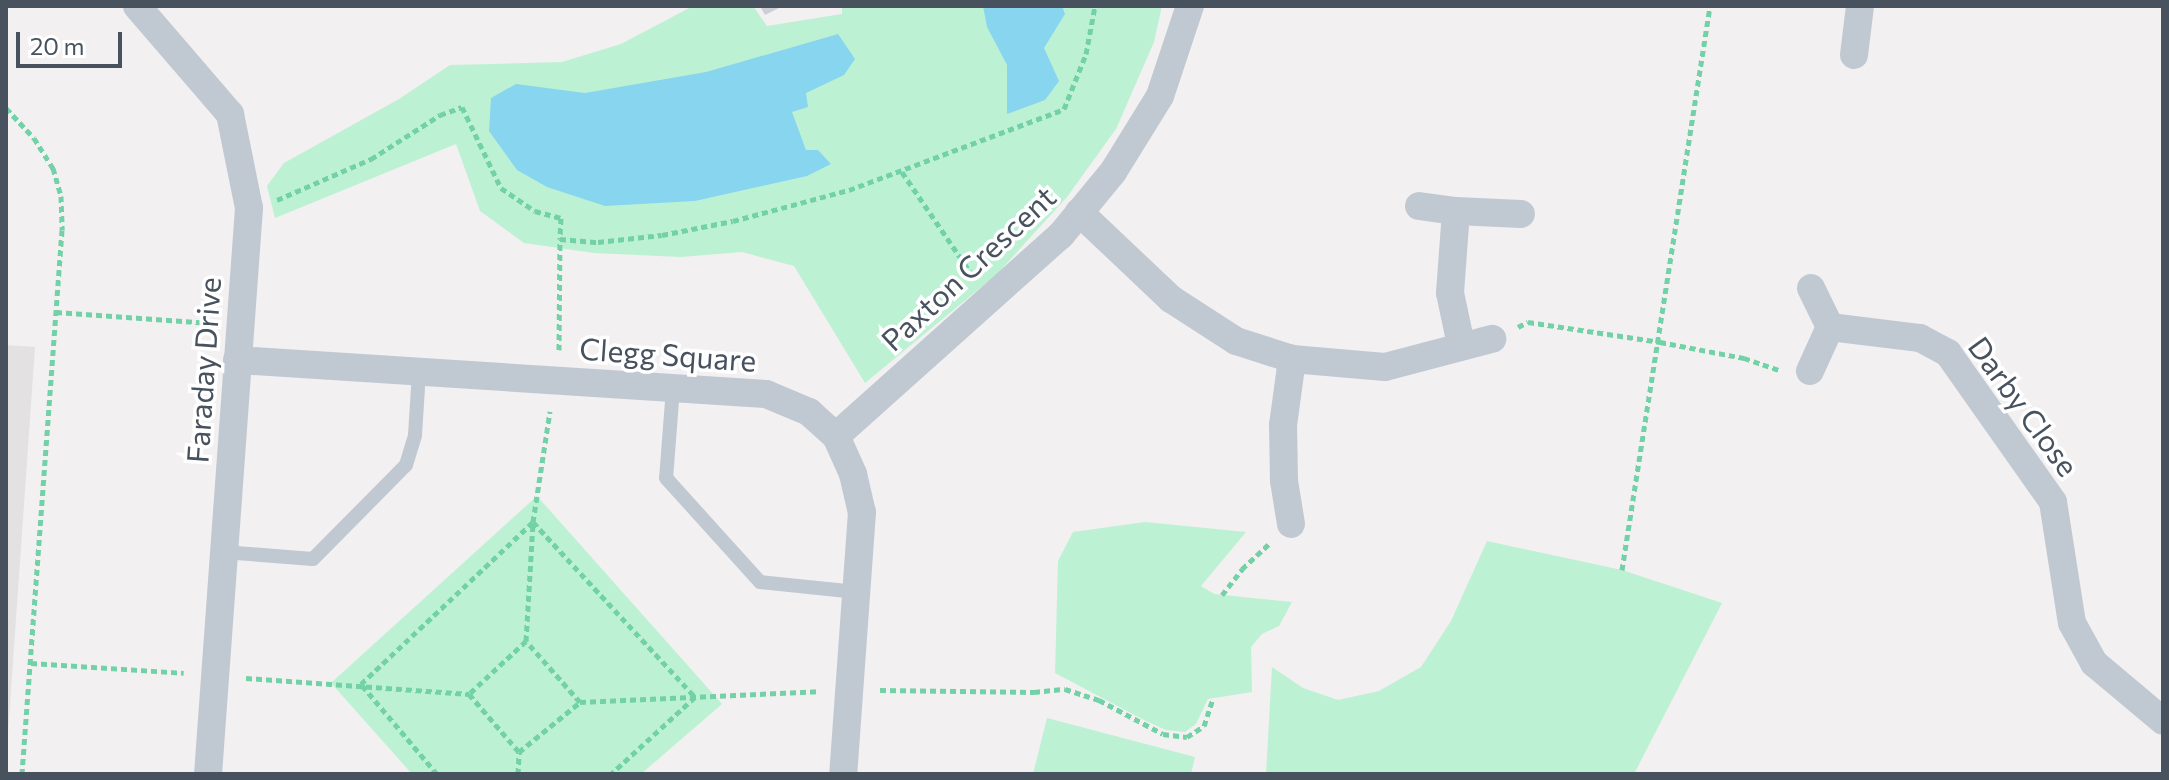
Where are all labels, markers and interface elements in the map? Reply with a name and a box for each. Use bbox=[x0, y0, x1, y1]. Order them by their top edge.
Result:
scale bar bbox=[20, 16, 126, 66]
text: 20 m bbox=[30, 31, 84, 60]
street label: Paxton Crescent bbox=[873, 178, 1063, 358]
street label: Faraday Drive bbox=[179, 276, 227, 464]
street label: Darby Close bbox=[1961, 329, 2087, 483]
street label: Clegg Square bbox=[578, 330, 758, 378]

